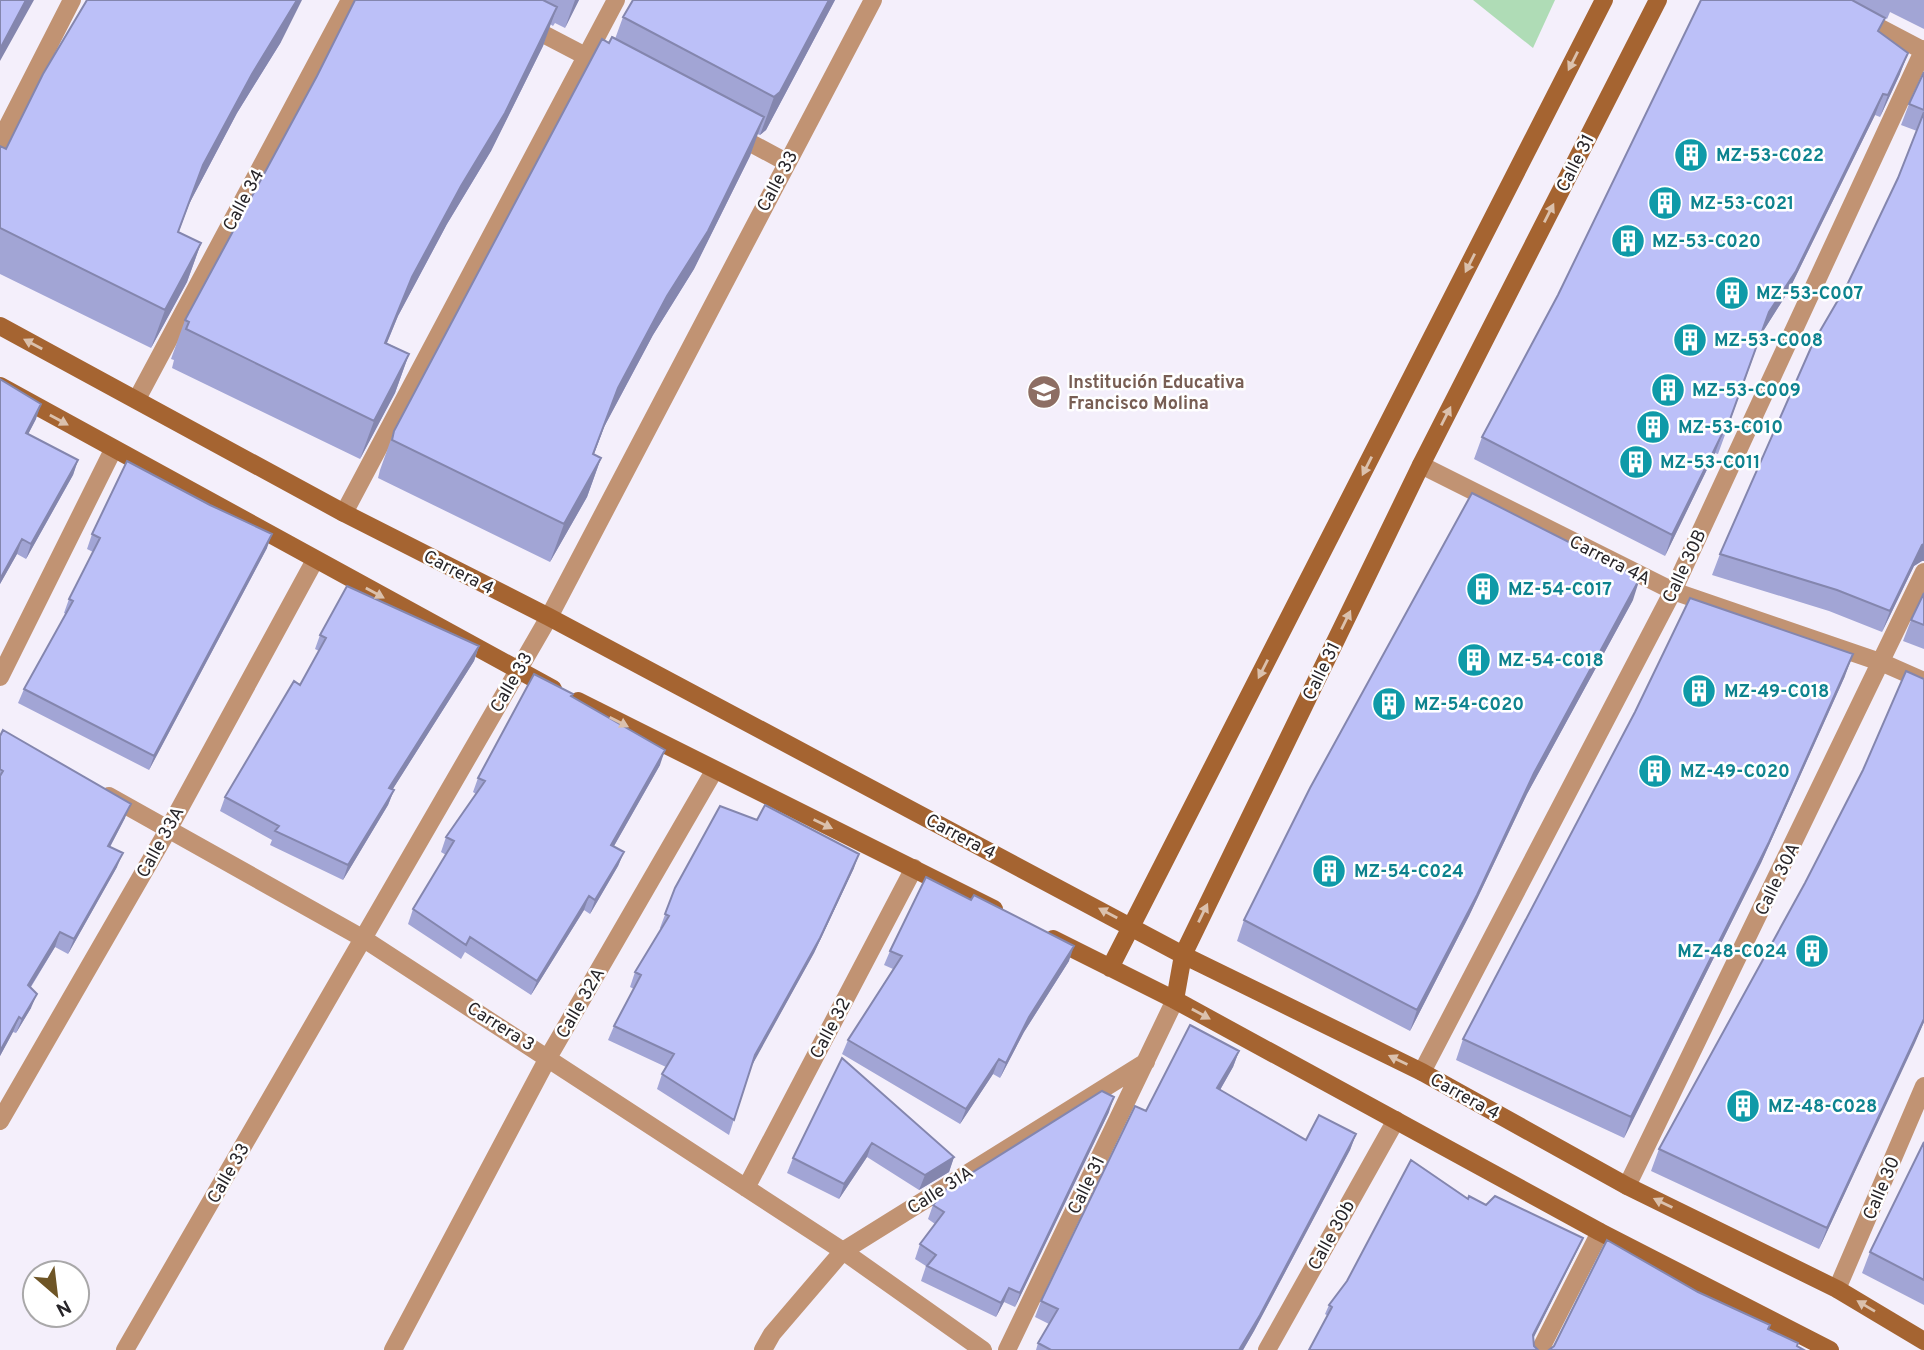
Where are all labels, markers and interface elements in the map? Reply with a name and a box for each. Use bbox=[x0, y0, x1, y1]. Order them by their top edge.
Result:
one-way arrow bbox=[1568, 51, 1579, 71]
street label: Calle 31 bbox=[1552, 131, 1601, 197]
building icon: MZ-53-C022 bbox=[1672, 136, 1710, 174]
place label: MZ-53-C022 bbox=[1716, 145, 1824, 168]
street label: Calle 33 bbox=[753, 147, 804, 216]
street label: Calle 34 bbox=[219, 166, 270, 235]
building icon: MZ-53-C021 bbox=[1646, 184, 1684, 222]
place label: MZ-53-C021 bbox=[1690, 193, 1794, 216]
one-way arrow bbox=[1544, 203, 1555, 223]
building icon: MZ-53-C020 bbox=[1609, 222, 1647, 260]
place label: MZ-53-C020 bbox=[1652, 231, 1761, 254]
one-way arrow bbox=[1464, 254, 1476, 273]
building icon: MZ-53-C007 bbox=[1713, 274, 1751, 312]
place label: MZ-53-C007 bbox=[1756, 283, 1863, 306]
building icon: MZ-53-C008 bbox=[1671, 321, 1709, 359]
place label: MZ-53-C008 bbox=[1714, 330, 1823, 353]
one-way arrow bbox=[23, 338, 43, 350]
building icon: MZ-53-C009 bbox=[1649, 371, 1687, 409]
place label: Institución Educativa Francisco Molina bbox=[1068, 372, 1245, 416]
school or university icon: Institución Educativa Francisco Molina bbox=[1025, 373, 1063, 411]
place label: MZ-53-C009 bbox=[1692, 380, 1801, 403]
one-way arrow bbox=[1441, 406, 1452, 426]
building icon: MZ-53-C010 bbox=[1634, 408, 1672, 446]
one-way arrow bbox=[50, 414, 69, 426]
place label: MZ-53-C010 bbox=[1678, 417, 1783, 440]
building icon: MZ-53-C011 bbox=[1617, 443, 1655, 481]
place label: MZ-53-C011 bbox=[1660, 452, 1760, 475]
one-way arrow bbox=[1361, 456, 1372, 476]
street label: Calle 30B bbox=[1658, 526, 1712, 607]
street label: Carrera 4A bbox=[1565, 531, 1654, 592]
street label: Carrera 4 bbox=[419, 546, 497, 601]
building icon: MZ-54-C017 bbox=[1464, 570, 1502, 608]
place label: MZ-54-C017 bbox=[1508, 579, 1612, 602]
one-way arrow bbox=[365, 587, 385, 599]
one-way arrow bbox=[1340, 610, 1351, 630]
street label: Calle 31 bbox=[1298, 639, 1346, 705]
building icon: MZ-54-C018 bbox=[1455, 641, 1493, 679]
street label: Calle 33 bbox=[486, 648, 539, 717]
place label: MZ-54-C018 bbox=[1498, 650, 1604, 673]
one-way arrow bbox=[1258, 659, 1269, 679]
building icon: MZ-49-C018 bbox=[1680, 672, 1718, 710]
place label: MZ-49-C018 bbox=[1724, 681, 1829, 704]
building icon: MZ-54-C020 bbox=[1370, 685, 1408, 723]
place label: MZ-54-C020 bbox=[1414, 694, 1524, 717]
one-way arrow bbox=[609, 717, 629, 728]
building icon: MZ-49-C020 bbox=[1636, 752, 1674, 790]
place label: MZ-49-C020 bbox=[1680, 761, 1790, 784]
street label: Calle 33A bbox=[132, 803, 190, 882]
street label: Carrera 4 bbox=[921, 809, 999, 865]
one-way arrow bbox=[813, 818, 833, 829]
street label: Calle 30A bbox=[1751, 839, 1806, 920]
building icon: MZ-54-C024 bbox=[1310, 852, 1348, 890]
place label: MZ-54-C024 bbox=[1354, 861, 1464, 884]
one-way arrow bbox=[1198, 903, 1209, 923]
one-way arrow bbox=[1097, 908, 1117, 920]
building icon: MZ-48-C024 bbox=[1793, 932, 1831, 970]
place label: MZ-48-C024 bbox=[1677, 941, 1787, 964]
street label: Calle 32A bbox=[552, 964, 611, 1043]
street label: Calle 32 bbox=[806, 994, 857, 1063]
street label: Carrera 3 bbox=[462, 997, 538, 1057]
one-way arrow bbox=[1191, 1008, 1211, 1020]
one-way arrow bbox=[1388, 1054, 1408, 1066]
street label: Carrera 4 bbox=[1425, 1069, 1503, 1126]
building icon: MZ-48-C028 bbox=[1724, 1087, 1762, 1125]
place label: MZ-48-C028 bbox=[1768, 1096, 1877, 1119]
street label: Calle 33 bbox=[203, 1139, 256, 1208]
street label: Calle 31 bbox=[1063, 1153, 1111, 1219]
street label: Calle 30 bbox=[1859, 1153, 1906, 1224]
street label: Calle 31A bbox=[903, 1162, 978, 1221]
street label: Calle 30b bbox=[1304, 1197, 1361, 1275]
one-way arrow bbox=[1653, 1198, 1673, 1209]
north arrow bbox=[21, 1259, 91, 1329]
text: N bbox=[51, 1293, 75, 1321]
one-way arrow bbox=[1856, 1300, 1875, 1312]

